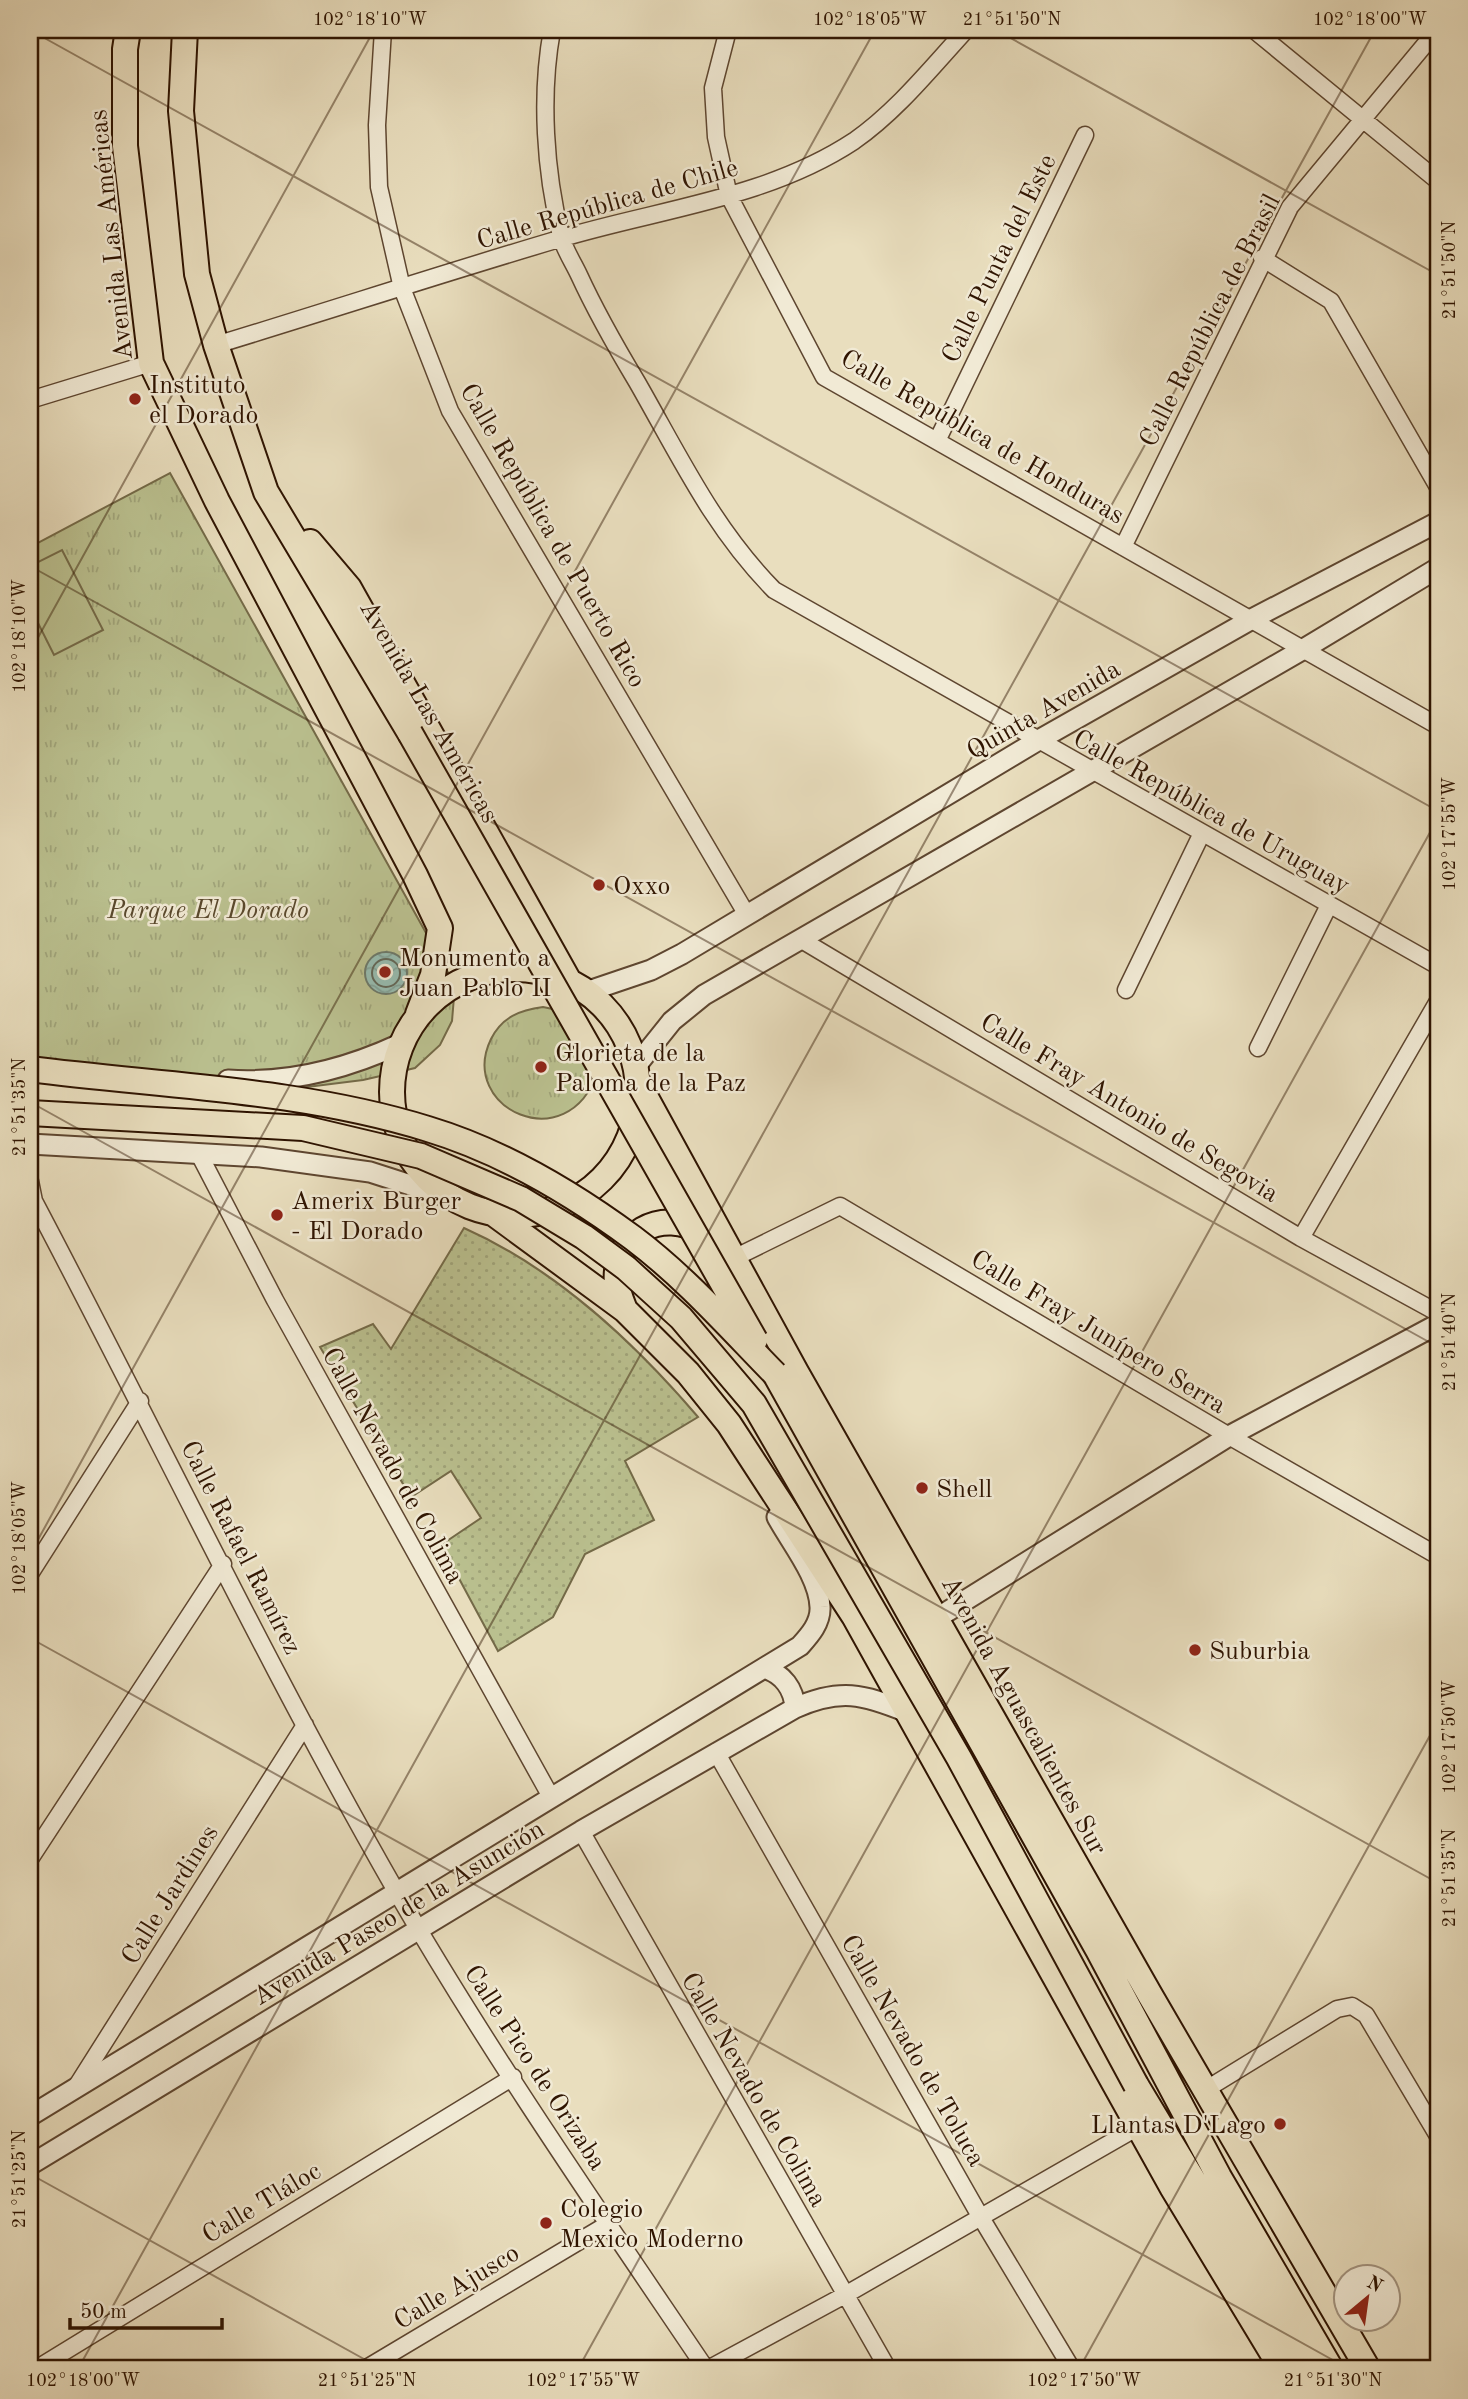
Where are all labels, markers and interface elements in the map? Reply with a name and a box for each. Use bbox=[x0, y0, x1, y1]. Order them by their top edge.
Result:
text: 102°18'10"W bbox=[313, 11, 427, 29]
text: 102°18'05"W bbox=[813, 11, 927, 29]
text: 21°51'50"N bbox=[963, 11, 1061, 29]
text: 102°18'00"W bbox=[1313, 11, 1427, 29]
street label: Avenida Las Américas bbox=[86, 108, 138, 361]
street label: Calle Punta del Este bbox=[938, 150, 1062, 367]
street label: Calle República de Chile bbox=[474, 155, 741, 255]
street label: Calle República de Brasil bbox=[1136, 190, 1286, 451]
text: 21°51'50"N bbox=[1441, 221, 1459, 319]
street label: Calle República de Honduras bbox=[836, 346, 1128, 530]
place label: Instituto el Dorado bbox=[149, 373, 258, 429]
street label: Calle República de Puerto Rico bbox=[454, 379, 650, 693]
marker: Instituto el Dorado bbox=[127, 391, 143, 407]
text: 102°18'10"W bbox=[11, 579, 29, 693]
street label: Avenida Las Américas bbox=[354, 596, 502, 828]
street label: Quinta Avenida bbox=[963, 656, 1125, 765]
street label: Calle República de Uruguay bbox=[1068, 726, 1354, 900]
text: 102°17'55"W bbox=[1441, 777, 1459, 891]
place label: Oxxo bbox=[613, 874, 671, 900]
marker: Oxxo bbox=[591, 877, 607, 893]
park label: Parque El Dorado bbox=[106, 898, 309, 924]
place label: Monumento a Juan Pablo II bbox=[399, 946, 551, 1002]
marker: Monumento a Juan Pablo II bbox=[377, 964, 393, 980]
street label: Calle Fray Antonio de Segovia bbox=[975, 1009, 1283, 1208]
place label: Glorieta de la Paloma de la Paz bbox=[555, 1041, 746, 1097]
text: 21°51'35"N bbox=[11, 1058, 29, 1156]
marker: Glorieta de la Paloma de la Paz bbox=[533, 1059, 549, 1075]
place label: Amerix Burger - El Dorado bbox=[291, 1189, 461, 1245]
marker: Amerix Burger - El Dorado bbox=[269, 1207, 285, 1223]
street label: Calle Fray Junípero Serra bbox=[966, 1246, 1230, 1419]
text: 21°51'40"N bbox=[1441, 1293, 1459, 1391]
street label: Calle Nevado de Colima bbox=[316, 1343, 468, 1589]
street label: Calle Rafael Ramírez bbox=[175, 1437, 305, 1659]
place label: Shell bbox=[936, 1477, 992, 1503]
marker: Shell bbox=[914, 1480, 930, 1496]
text: 102°18'05"W bbox=[11, 1481, 29, 1595]
street label: Avenida Aguascalientes Sur bbox=[936, 1572, 1111, 1860]
place label: Suburbia bbox=[1209, 1639, 1310, 1665]
marker: Suburbia bbox=[1187, 1642, 1203, 1658]
text: 102°17'50"W bbox=[1441, 1680, 1459, 1794]
street label: Avenida Paseo de la Asunción bbox=[249, 1816, 549, 2011]
street label: Calle Jardines bbox=[118, 1821, 224, 1969]
text: 21°51'35"N bbox=[1441, 1829, 1459, 1927]
street label: Calle Nevado de Toluca bbox=[835, 1931, 989, 2171]
street label: Calle Pico de Orizaba bbox=[458, 1961, 610, 2175]
street label: Calle Nevado de Colima bbox=[676, 1968, 831, 2212]
place label: Llantas D'Lago bbox=[1090, 2113, 1266, 2139]
marker: Llantas D'Lago bbox=[1272, 2116, 1288, 2132]
text: 21°51'25"N bbox=[11, 2130, 29, 2228]
street label: Calle Tláloc bbox=[198, 2158, 326, 2249]
place label: Colegio Mexico Moderno bbox=[560, 2197, 744, 2253]
marker: Colegio Mexico Moderno bbox=[538, 2215, 554, 2231]
street label: Calle Ajusco bbox=[390, 2240, 524, 2335]
north arrow bbox=[1332, 2262, 1402, 2332]
text: N bbox=[1363, 2273, 1385, 2297]
scale bar bbox=[70, 2287, 222, 2331]
text: 50 m bbox=[80, 2302, 127, 2323]
text: 102°18'00"W bbox=[26, 2372, 140, 2390]
text: 21°51'25"N bbox=[318, 2372, 416, 2390]
text: 102°17'55"W bbox=[526, 2372, 640, 2390]
text: 102°17'50"W bbox=[1027, 2372, 1141, 2390]
text: 21°51'30"N bbox=[1284, 2372, 1382, 2390]

